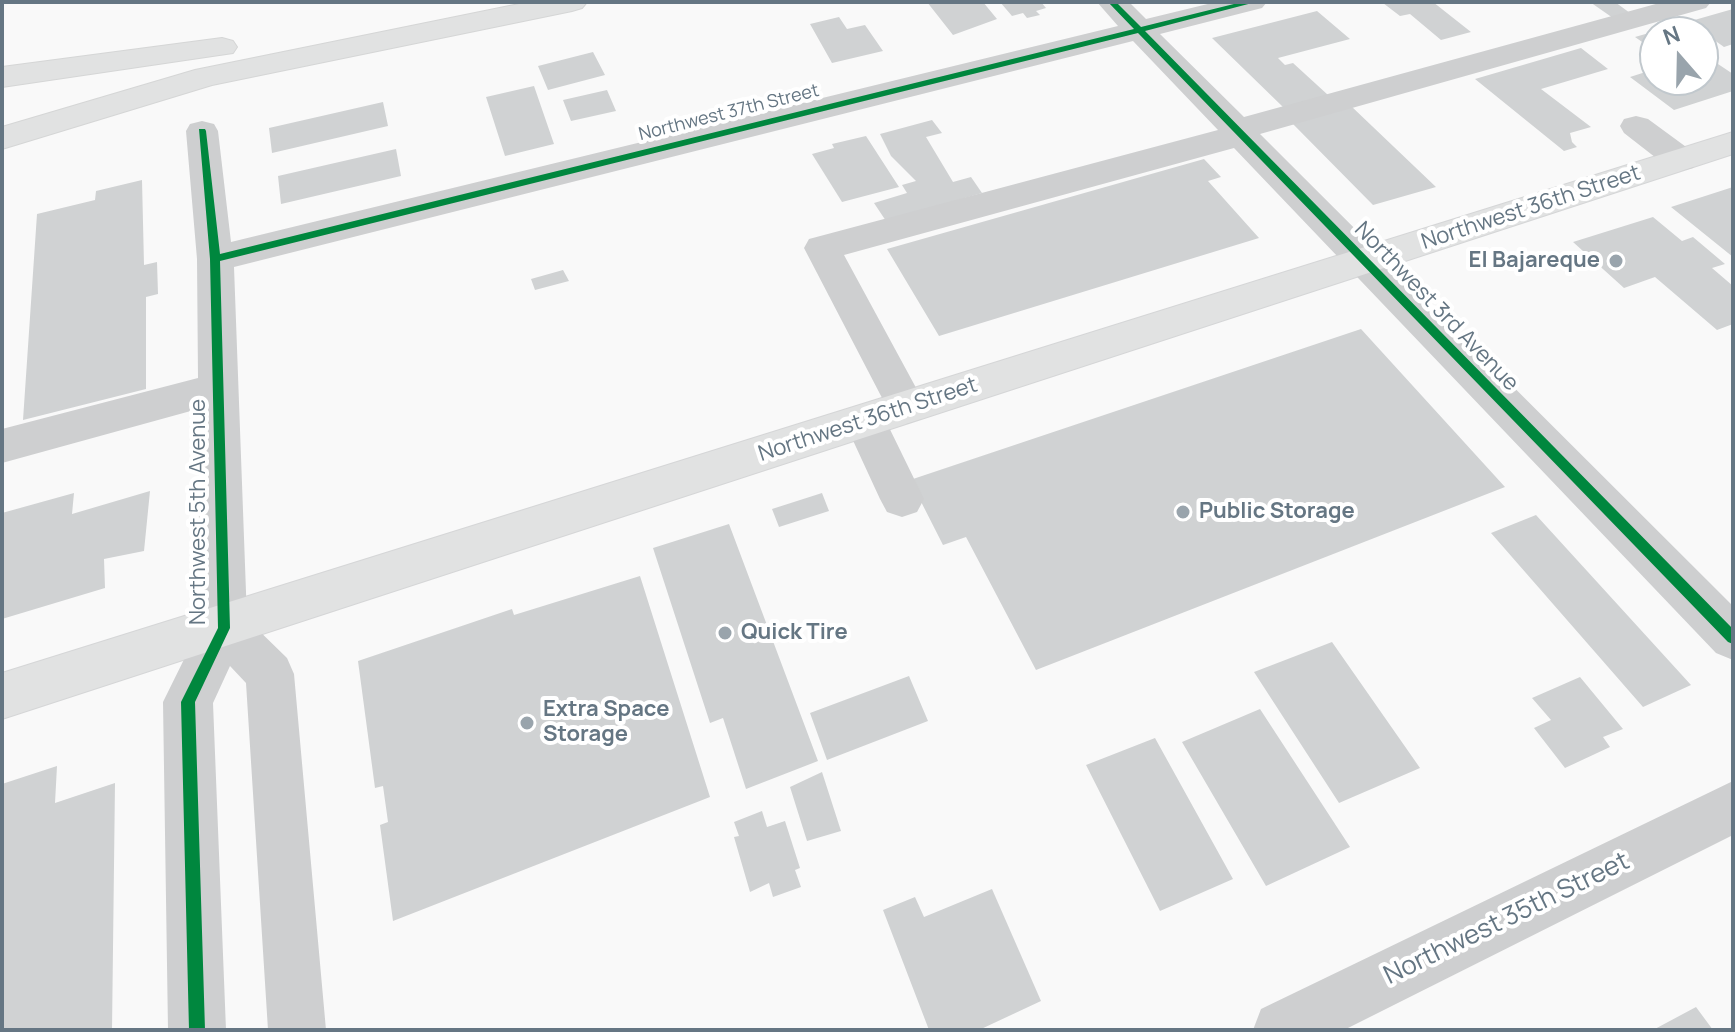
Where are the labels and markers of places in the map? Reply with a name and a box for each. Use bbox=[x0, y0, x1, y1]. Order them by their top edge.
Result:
place label: El Bajareque bbox=[1469, 248, 1600, 274]
marker: El Bajareque bbox=[1607, 252, 1625, 270]
place label: Public Storage bbox=[1199, 499, 1355, 525]
marker: Public Storage bbox=[1174, 503, 1192, 521]
place label: Quick Tire bbox=[741, 620, 848, 646]
marker: Quick Tire bbox=[716, 624, 734, 642]
place label: Extra Space Storage bbox=[543, 697, 669, 748]
marker: Extra Space Storage bbox=[518, 714, 536, 732]

